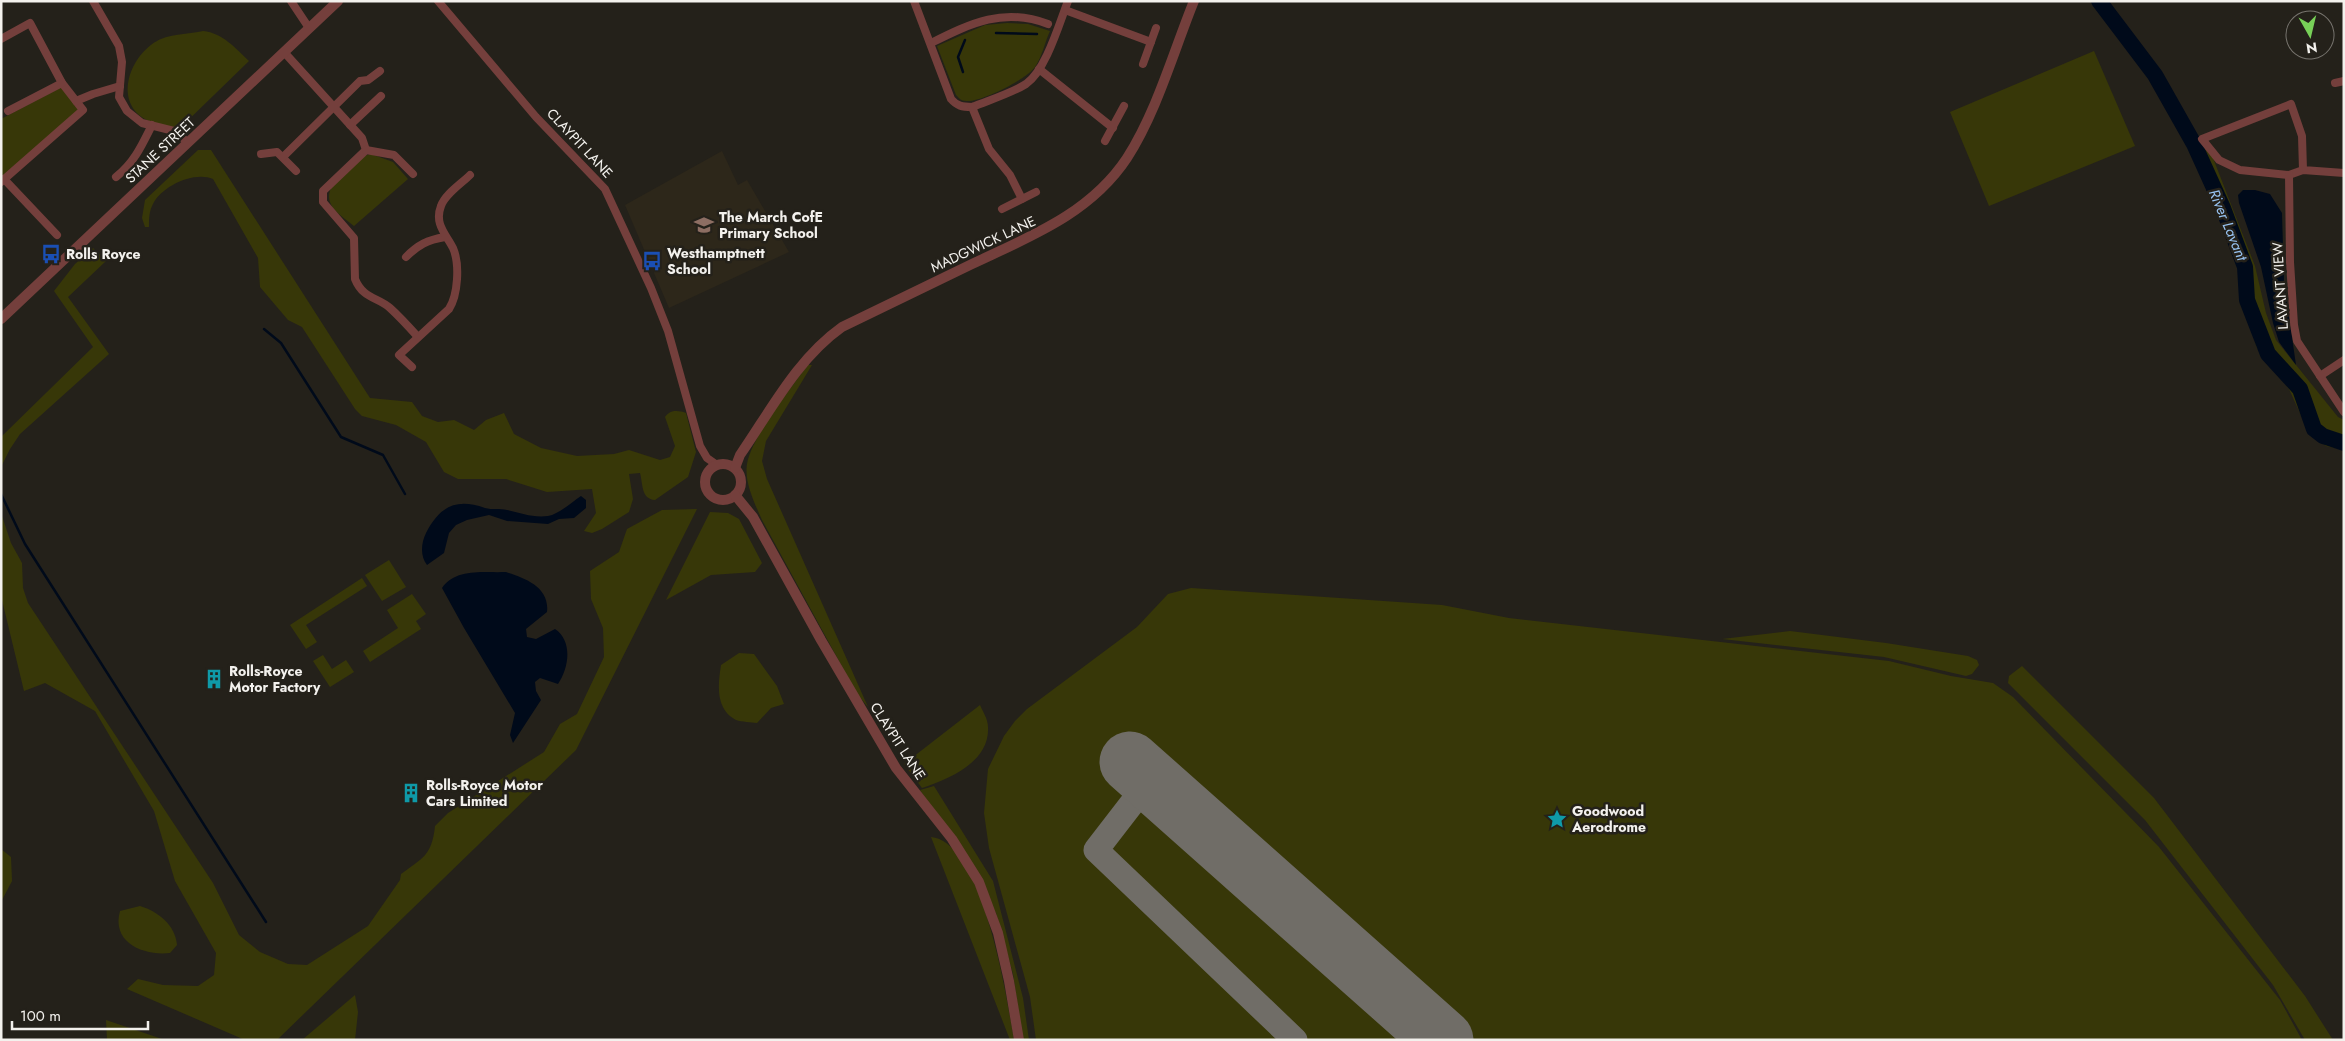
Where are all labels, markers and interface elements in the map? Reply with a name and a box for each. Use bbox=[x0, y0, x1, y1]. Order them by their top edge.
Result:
north arrow bbox=[2285, 10, 2335, 60]
text: N bbox=[2305, 37, 2319, 59]
street label: CLAYPIT LANE bbox=[542, 104, 618, 182]
street label: STANE STREET bbox=[121, 112, 200, 188]
water label: River Lavant bbox=[2203, 186, 2254, 266]
place label: The March CofE Primary School bbox=[719, 207, 823, 243]
street label: MADGWICK LANE bbox=[927, 211, 1039, 277]
school or university icon: The March CofE Primary School bbox=[693, 214, 715, 236]
street label: LAVANT VIEW bbox=[2267, 242, 2293, 330]
bus stop icon: Rolls Royce bbox=[40, 243, 62, 265]
place label: Westhamptnett School bbox=[667, 243, 765, 279]
place label: Rolls Royce bbox=[66, 244, 141, 264]
bus stop icon: Westhamptnett School bbox=[641, 250, 663, 272]
place label: Rolls-Royce Motor Factory bbox=[229, 661, 321, 697]
building icon: Rolls-Royce Motor Factory bbox=[203, 668, 225, 690]
street label: CLAYPIT LANE bbox=[865, 698, 931, 784]
place label: Rolls-Royce Motor Cars Limited bbox=[426, 775, 543, 811]
building icon: Rolls-Royce Motor Cars Limited bbox=[400, 782, 422, 804]
place label: Goodwood Aerodrome bbox=[1571, 801, 1646, 837]
place icon: Goodwood Aerodrome bbox=[1546, 808, 1568, 830]
scale bar bbox=[12, 998, 149, 1030]
text: 100 m bbox=[20, 1005, 61, 1027]

